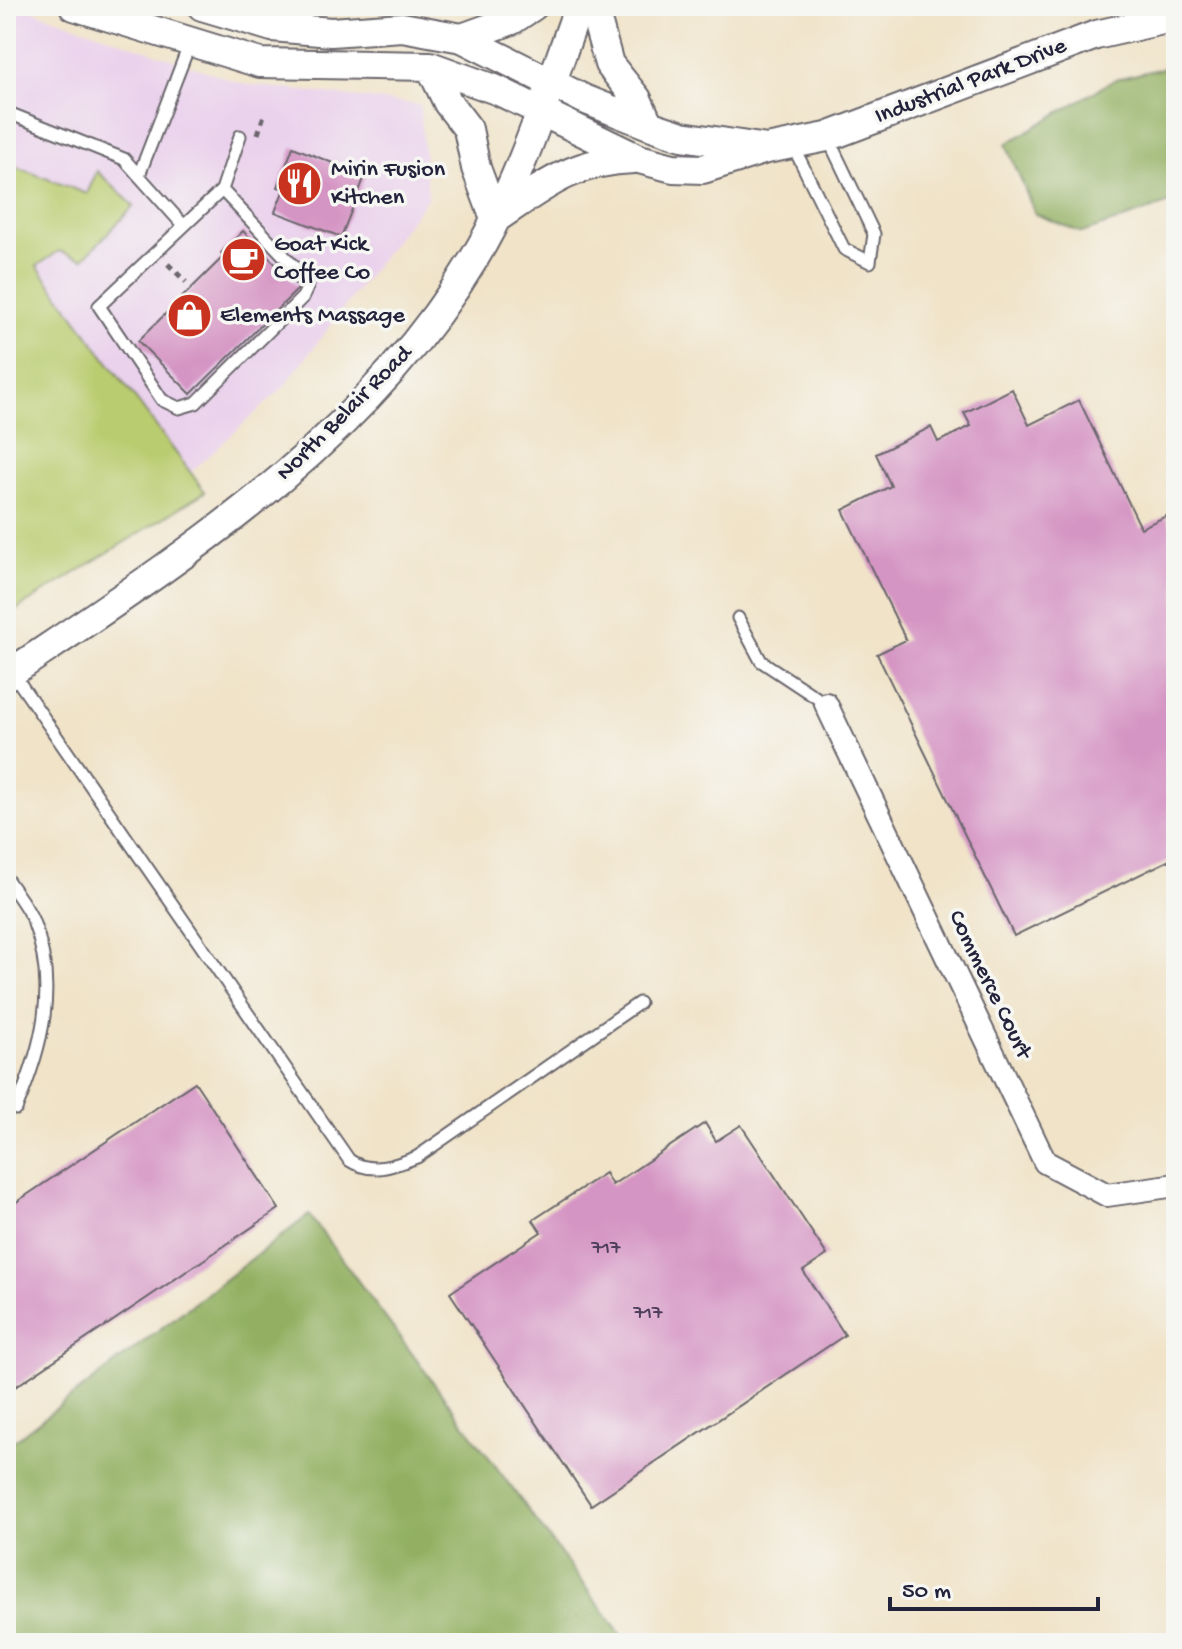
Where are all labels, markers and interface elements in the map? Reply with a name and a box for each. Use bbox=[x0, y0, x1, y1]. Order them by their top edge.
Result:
street label: Industrial Park Drive bbox=[871, 32, 1071, 132]
place label: Mirin Fusion Kitchen bbox=[331, 156, 446, 213]
restaurant icon: Mirin Fusion Kitchen bbox=[276, 160, 324, 208]
place label: Goat Kick Coffee Co bbox=[274, 231, 370, 288]
cafe icon: Goat Kick Coffee Co bbox=[219, 235, 267, 283]
shop icon: Elements Massage bbox=[165, 292, 213, 340]
place label: Elements Massage bbox=[220, 302, 405, 331]
street label: North Belair Road bbox=[271, 339, 420, 488]
street label: Commerce Court bbox=[941, 906, 1038, 1066]
house number: 717 bbox=[591, 1238, 621, 1261]
house number: 717 bbox=[633, 1303, 663, 1326]
scale bar bbox=[890, 1561, 1098, 1611]
text: 50 m bbox=[902, 1578, 951, 1607]

